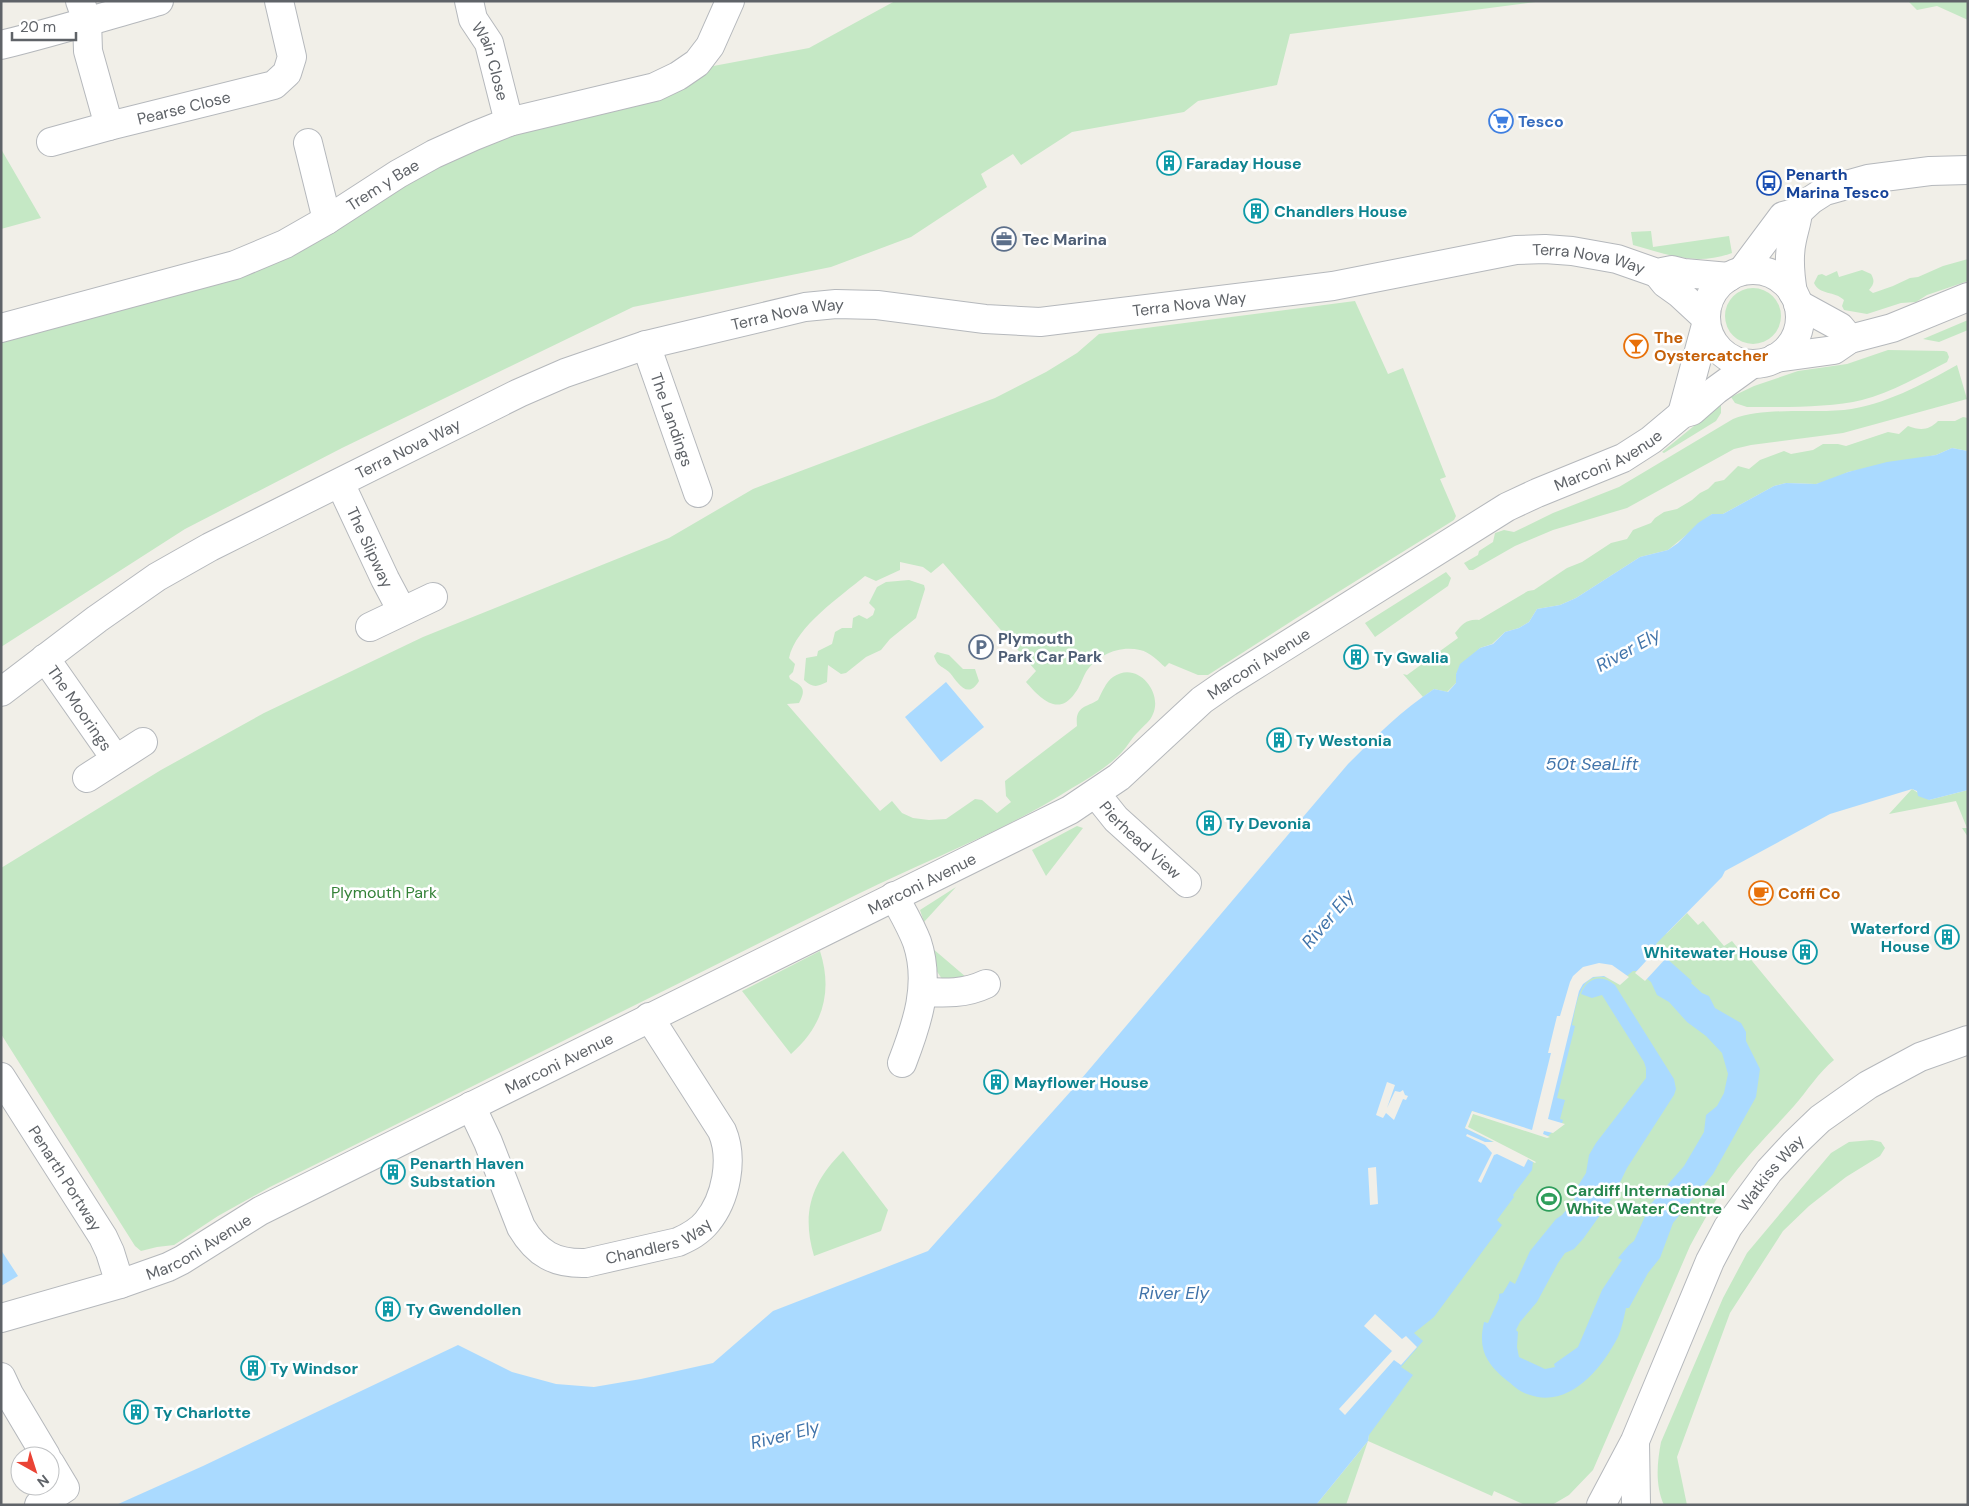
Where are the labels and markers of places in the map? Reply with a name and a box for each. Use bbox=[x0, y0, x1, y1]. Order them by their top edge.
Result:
supermarket icon: Tesco bbox=[1488, 108, 1514, 134]
place label: Tesco bbox=[1518, 111, 1564, 132]
building icon: Faraday House bbox=[1156, 150, 1182, 176]
place label: Faraday House bbox=[1186, 153, 1302, 174]
place label: Penarth Marina Tesco bbox=[1786, 164, 1889, 203]
bus stop icon: Penarth Marina Tesco bbox=[1756, 170, 1782, 196]
building icon: Chandlers House bbox=[1243, 198, 1269, 224]
place label: Chandlers House bbox=[1274, 201, 1407, 222]
office icon: Tec Marina bbox=[991, 226, 1017, 252]
place label: Tec Marina bbox=[1022, 229, 1107, 250]
place label: The Oystercatcher bbox=[1654, 327, 1769, 366]
bar icon: The Oystercatcher bbox=[1623, 333, 1649, 359]
place label: Plymouth Park Car Park bbox=[998, 628, 1103, 667]
parking icon: Plymouth Park Car Park bbox=[968, 634, 994, 660]
building icon: Ty Gwalia bbox=[1343, 644, 1369, 670]
place label: Ty Gwalia bbox=[1374, 647, 1449, 668]
building icon: Ty Westonia bbox=[1266, 727, 1292, 753]
place label: Ty Westonia bbox=[1296, 730, 1392, 751]
building icon: Ty Devonia bbox=[1196, 810, 1222, 836]
place label: Ty Devonia bbox=[1226, 813, 1311, 834]
cafe icon: Coffi Co bbox=[1748, 880, 1774, 906]
place label: Coffi Co bbox=[1778, 883, 1841, 904]
place label: Waterford House bbox=[1850, 918, 1930, 957]
building icon: Waterford House bbox=[1934, 924, 1960, 950]
building icon: Whitewater House bbox=[1792, 939, 1818, 965]
place label: Whitewater House bbox=[1644, 942, 1788, 963]
building icon: Mayflower House bbox=[983, 1069, 1009, 1095]
place label: Mayflower House bbox=[1014, 1072, 1149, 1093]
place label: Penarth Haven Substation bbox=[410, 1153, 524, 1192]
building icon: Penarth Haven Substation bbox=[380, 1159, 406, 1185]
place label: Cardiff International White Water Centre bbox=[1566, 1180, 1725, 1219]
sports icon: Cardiff International White Water Centre bbox=[1536, 1186, 1562, 1212]
building icon: Ty Gwendollen bbox=[375, 1296, 401, 1322]
place label: Ty Gwendollen bbox=[406, 1299, 521, 1320]
building icon: Ty Windsor bbox=[240, 1355, 266, 1381]
place label: Ty Windsor bbox=[270, 1358, 358, 1379]
building icon: Ty Charlotte bbox=[123, 1399, 149, 1425]
place label: Ty Charlotte bbox=[154, 1402, 251, 1423]

